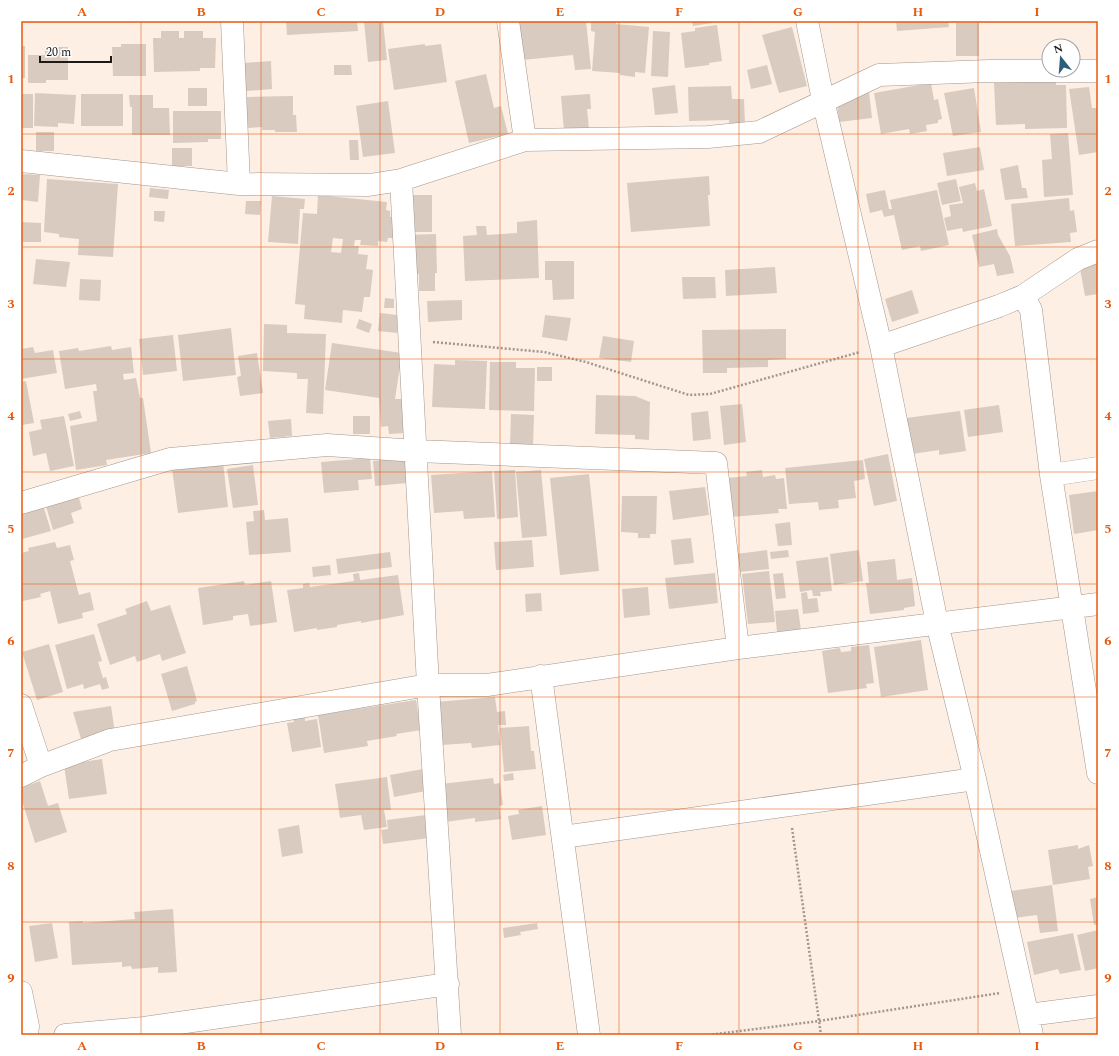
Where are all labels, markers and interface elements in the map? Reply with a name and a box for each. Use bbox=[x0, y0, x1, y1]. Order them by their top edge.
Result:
text: A bbox=[77, 2, 87, 22]
text: B bbox=[196, 2, 206, 22]
text: C bbox=[316, 2, 326, 22]
text: D bbox=[435, 2, 445, 22]
text: E bbox=[556, 2, 565, 22]
text: F bbox=[675, 2, 683, 22]
text: G bbox=[793, 2, 803, 22]
text: H bbox=[913, 2, 924, 22]
text: I bbox=[1034, 2, 1040, 22]
scale bar bbox=[40, 38, 111, 64]
north arrow bbox=[1041, 38, 1081, 78]
text: N bbox=[1051, 39, 1065, 58]
text: 20 m bbox=[46, 43, 71, 62]
text: 1 bbox=[7, 69, 15, 89]
text: 1 bbox=[1104, 69, 1112, 89]
text: 2 bbox=[7, 181, 15, 201]
text: 2 bbox=[1104, 181, 1112, 201]
text: 3 bbox=[7, 294, 15, 314]
text: 3 bbox=[1104, 294, 1112, 314]
text: 4 bbox=[7, 406, 15, 426]
text: 4 bbox=[1104, 406, 1112, 426]
text: 5 bbox=[7, 519, 15, 539]
text: 5 bbox=[1104, 519, 1112, 539]
text: 6 bbox=[7, 631, 15, 651]
text: 6 bbox=[1104, 631, 1112, 651]
text: 7 bbox=[7, 743, 15, 763]
text: 7 bbox=[1104, 743, 1112, 763]
text: 8 bbox=[7, 856, 15, 876]
text: 8 bbox=[1104, 856, 1112, 876]
text: 9 bbox=[7, 968, 15, 988]
text: 9 bbox=[1104, 968, 1112, 988]
text: A bbox=[77, 1036, 87, 1056]
text: B bbox=[196, 1036, 206, 1056]
text: C bbox=[316, 1036, 326, 1056]
text: D bbox=[435, 1036, 445, 1056]
text: E bbox=[556, 1036, 565, 1056]
text: F bbox=[675, 1036, 683, 1056]
text: G bbox=[793, 1036, 803, 1056]
text: H bbox=[913, 1036, 924, 1056]
text: I bbox=[1034, 1036, 1040, 1056]

